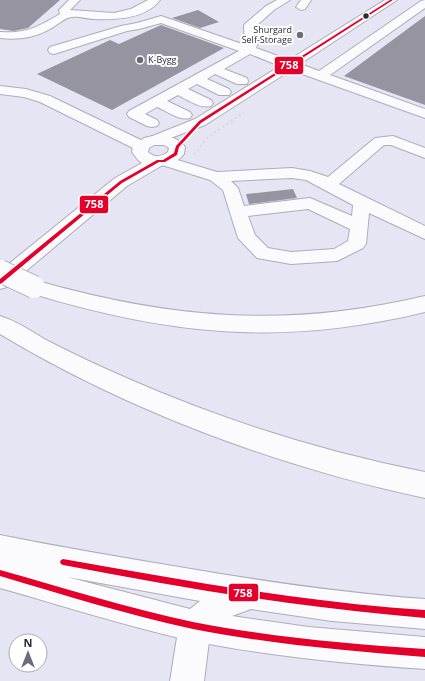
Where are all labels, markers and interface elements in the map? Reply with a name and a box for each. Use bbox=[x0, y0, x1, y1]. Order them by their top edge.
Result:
unlabelled marker bbox=[361, 11, 371, 21]
place label: Shurgard Self-Storage bbox=[242, 23, 292, 46]
marker: Shurgard Self-Storage bbox=[295, 30, 305, 40]
place label: K-Bygg bbox=[148, 53, 177, 66]
marker: K-Bygg bbox=[135, 55, 145, 65]
line badge: 758 bbox=[274, 56, 304, 75]
text: 758 bbox=[280, 57, 298, 72]
line badge: 758 bbox=[79, 195, 109, 214]
text: 758 bbox=[85, 196, 103, 211]
line badge: 758 bbox=[228, 583, 259, 602]
text: 758 bbox=[234, 585, 252, 600]
north arrow bbox=[8, 633, 48, 673]
text: N bbox=[24, 635, 32, 650]

